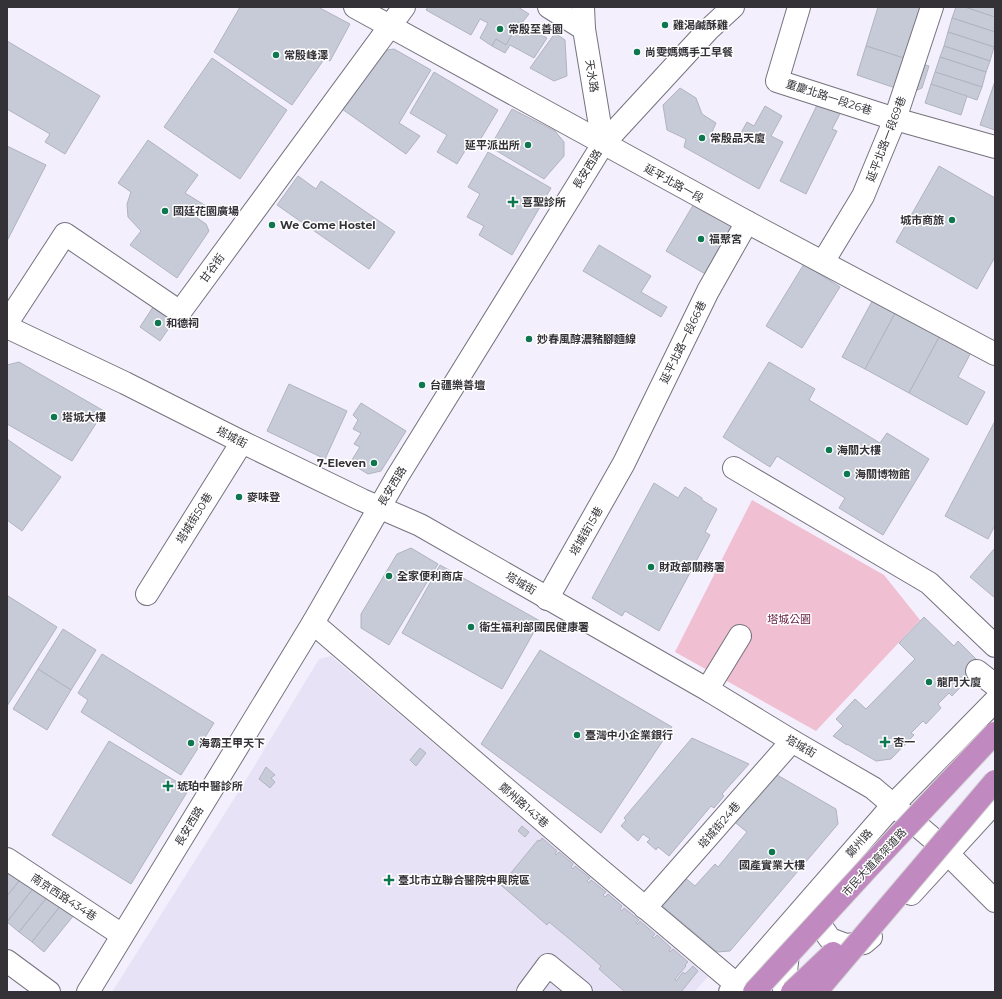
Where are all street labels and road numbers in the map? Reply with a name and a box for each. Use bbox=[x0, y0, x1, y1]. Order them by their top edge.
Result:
street label: 天水路 bbox=[583, 59, 601, 93]
street label: 重慶北路一段26巷 bbox=[784, 76, 874, 118]
street label: 延平北路一段69巷 bbox=[863, 94, 909, 184]
street label: 長安西路 bbox=[569, 147, 605, 191]
street label: 延平北路一段 bbox=[642, 161, 706, 205]
street label: 甘谷街 bbox=[197, 251, 227, 285]
street label: 延平北路一段66巷 bbox=[657, 298, 709, 386]
street label: 塔城街 bbox=[214, 423, 250, 451]
street label: 長安西路 bbox=[375, 464, 409, 508]
street label: 塔城街50巷 bbox=[173, 490, 215, 546]
street label: 塔城街15巷 bbox=[566, 504, 606, 558]
street label: 塔城街 bbox=[503, 569, 539, 597]
street label: 塔城街 bbox=[783, 732, 819, 760]
street label: 鄭州路143巷 bbox=[496, 780, 552, 830]
street label: 塔城街24巷 bbox=[695, 799, 743, 851]
street label: 長安西路 bbox=[172, 804, 206, 848]
street label: 市民大道高架道路 bbox=[839, 825, 909, 899]
street label: 鄭州路 bbox=[843, 826, 875, 860]
street label: 南京西路434巷 bbox=[28, 871, 100, 923]

